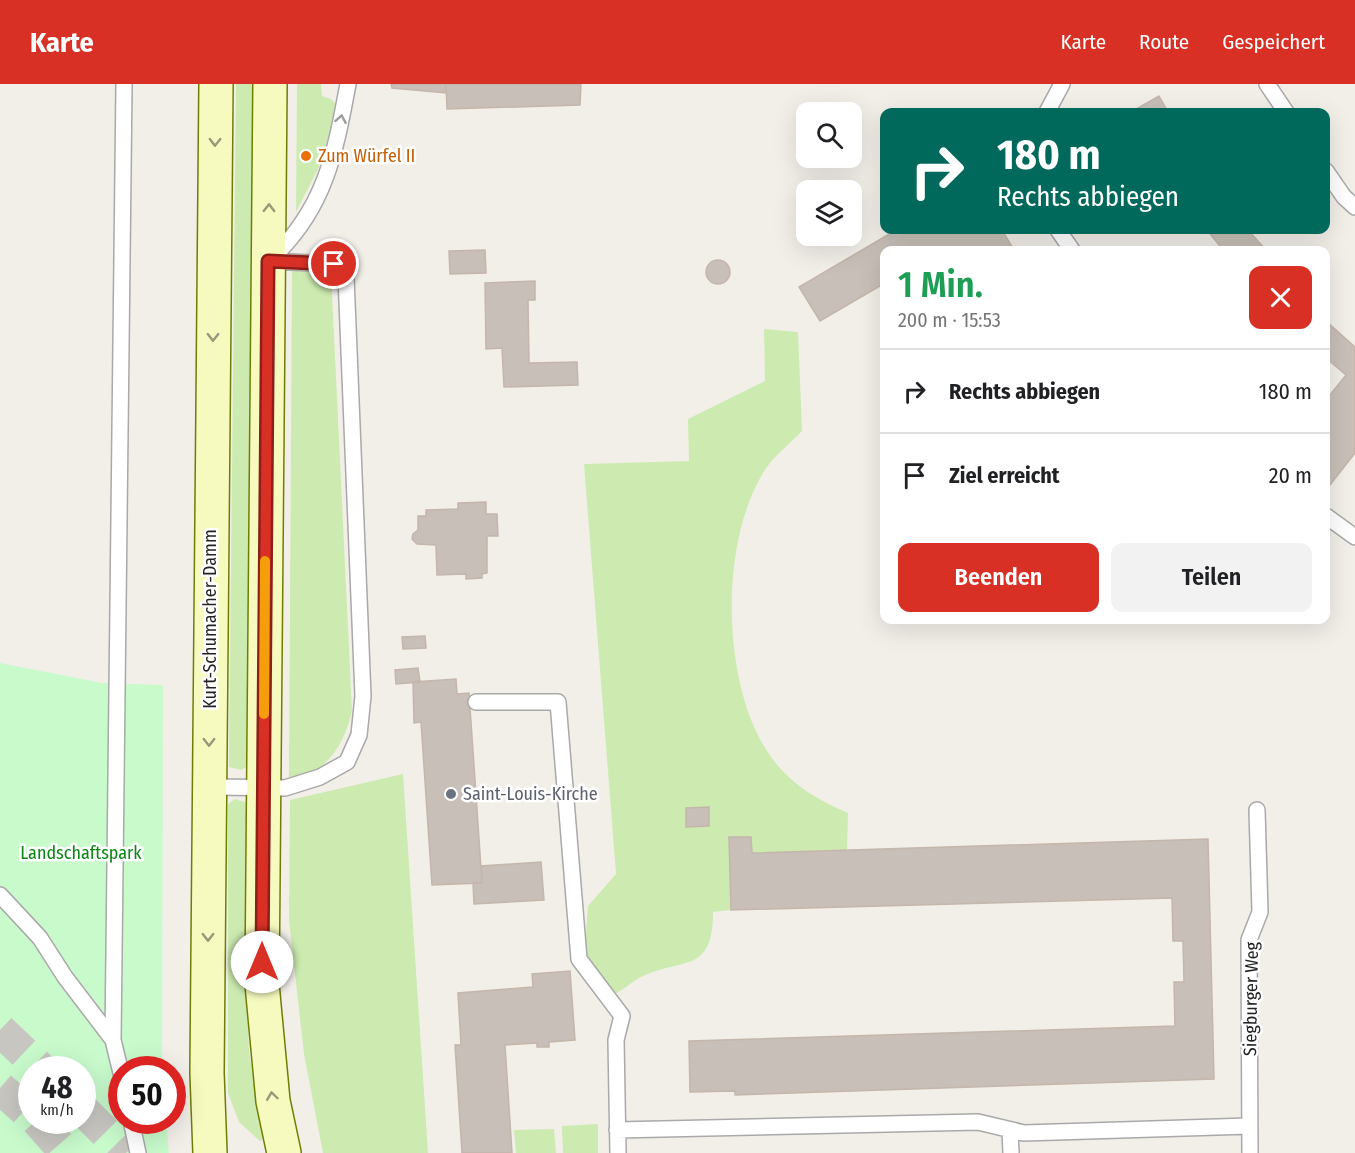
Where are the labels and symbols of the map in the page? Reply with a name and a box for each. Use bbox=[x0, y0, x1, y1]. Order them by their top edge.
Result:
one-way arrow bbox=[335, 115, 347, 124]
one-way arrow bbox=[209, 138, 221, 147]
place label: Zum Würfel II bbox=[318, 145, 415, 167]
marker: Zum Würfel II bbox=[299, 149, 313, 163]
one-way arrow bbox=[263, 204, 275, 213]
pin bbox=[308, 238, 359, 289]
one-way arrow bbox=[207, 333, 219, 342]
street label: Kurt-Schumacher-Damm bbox=[199, 529, 221, 709]
one-way arrow bbox=[203, 738, 215, 747]
place label: Saint-Louis-Kirche bbox=[463, 783, 598, 805]
marker: Saint-Louis-Kirche bbox=[444, 787, 458, 801]
park label: Landschaftspark bbox=[20, 842, 142, 864]
position arrow bbox=[230, 930, 294, 994]
one-way arrow bbox=[202, 933, 214, 942]
street label: Siegburger Weg bbox=[1239, 941, 1263, 1056]
speed limit sign: 50 bbox=[108, 1056, 186, 1134]
one-way arrow bbox=[267, 1091, 279, 1100]

